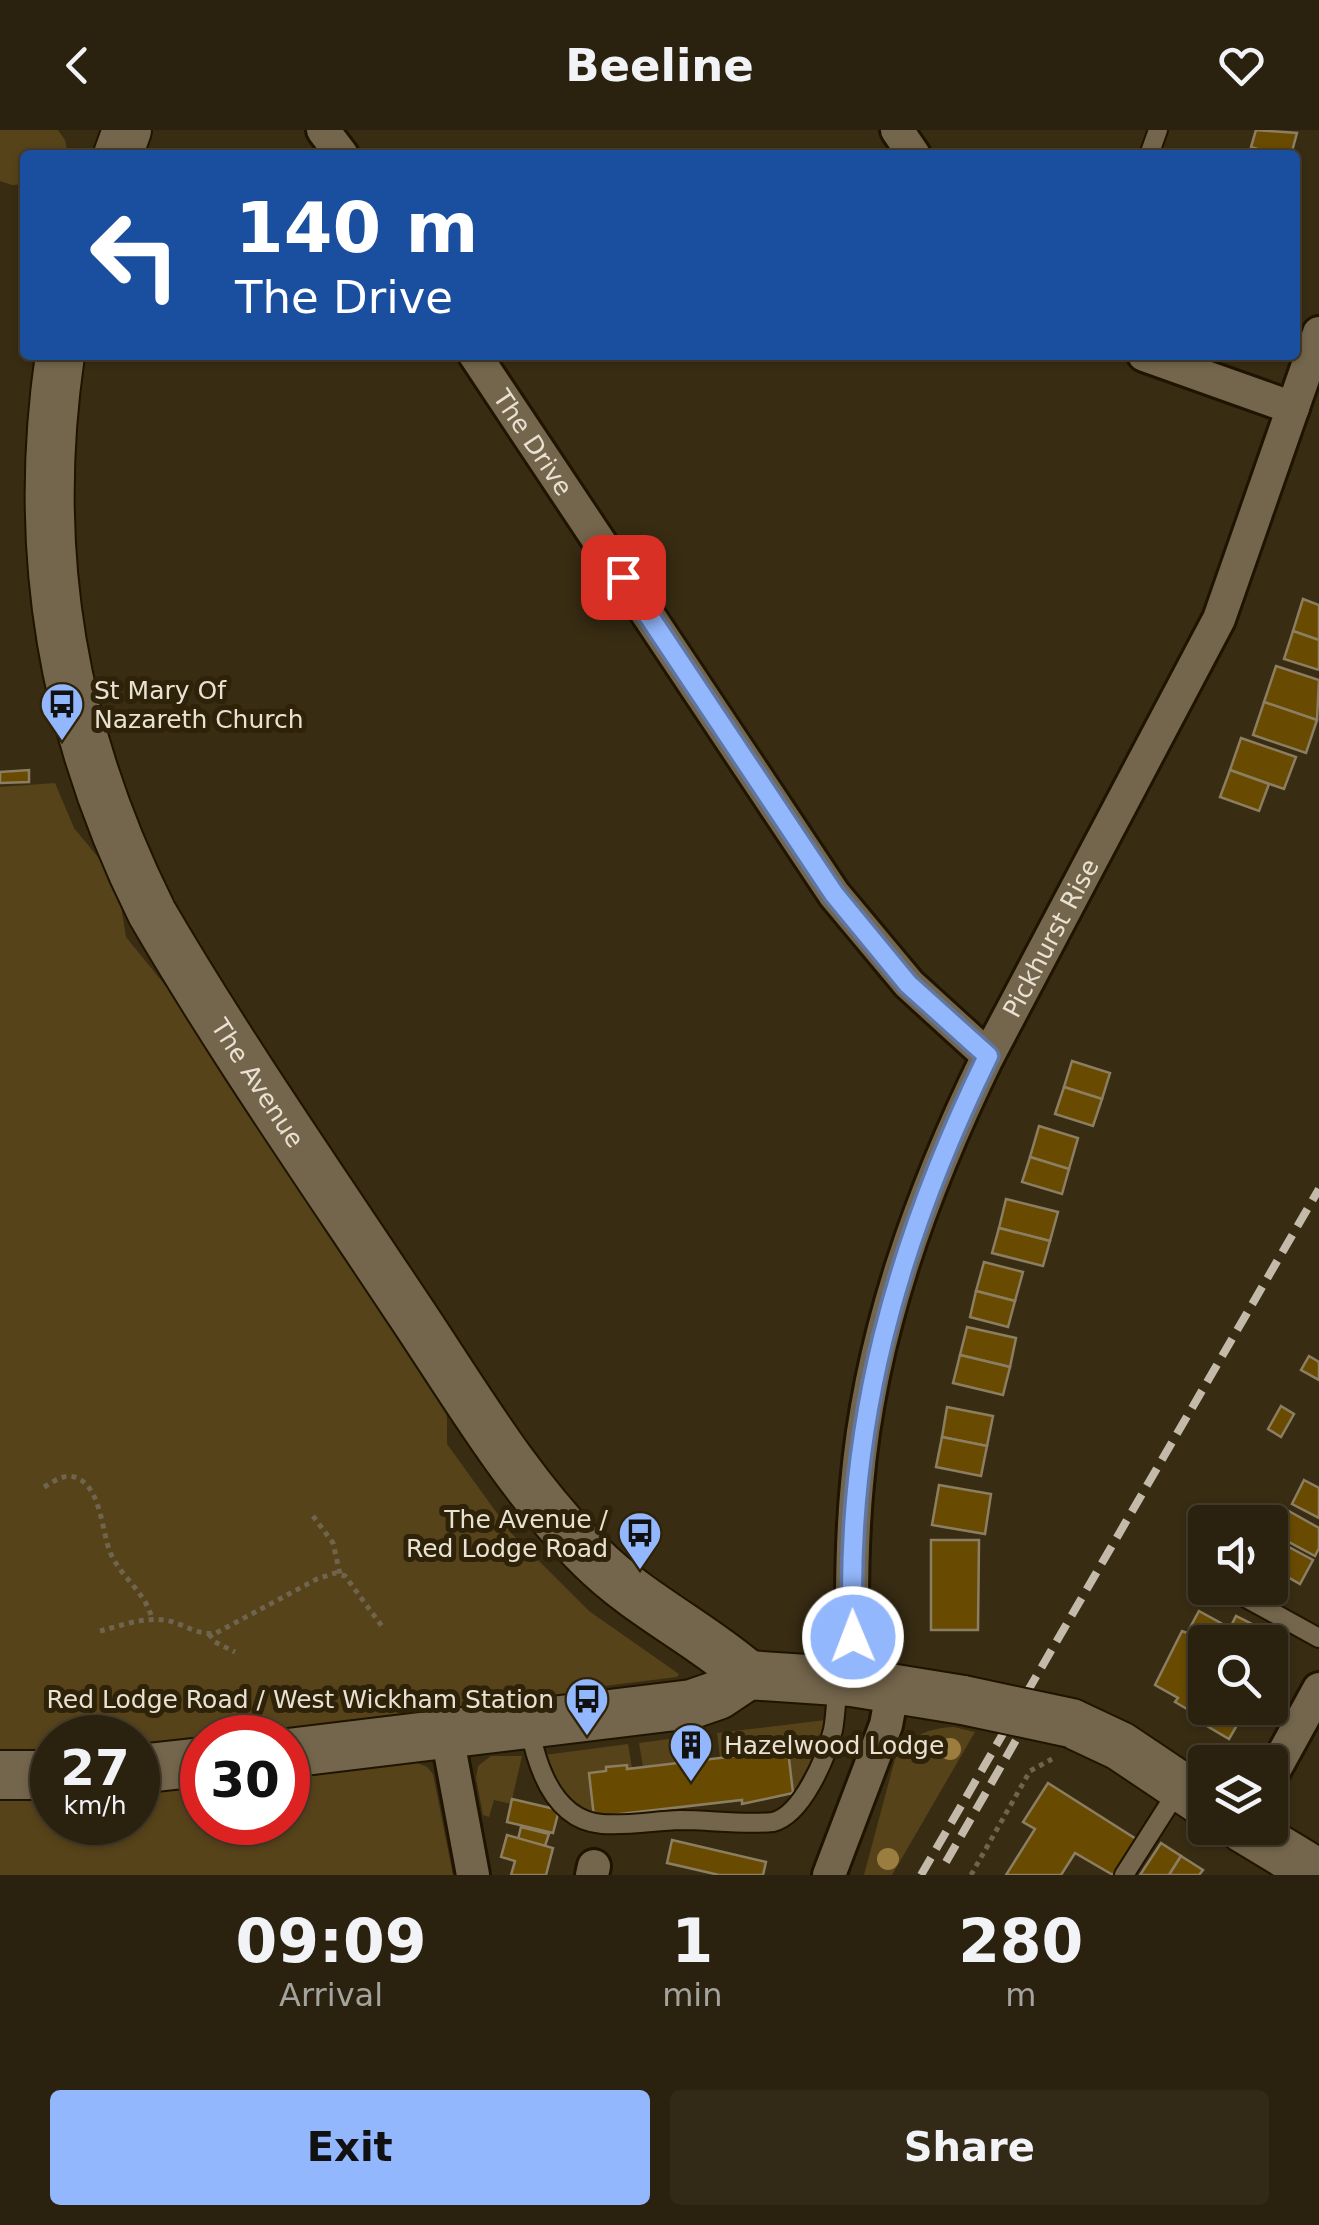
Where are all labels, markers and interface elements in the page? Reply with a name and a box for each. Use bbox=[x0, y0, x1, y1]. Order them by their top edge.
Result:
icon: back bbox=[50, 38, 105, 93]
icon: heart bbox=[1214, 38, 1269, 93]
text: Beeline bbox=[565, 39, 754, 92]
text: 140 m bbox=[235, 187, 478, 269]
icon: left bbox=[70, 190, 200, 320]
text: The Drive bbox=[235, 271, 453, 324]
street label: The Drive bbox=[487, 383, 579, 501]
pin bbox=[581, 535, 666, 620]
icon: arrive bbox=[596, 550, 651, 605]
place label: St Mary Of Nazareth Church bbox=[94, 676, 304, 734]
bus stop icon: St Mary Of Nazareth Church bbox=[39, 681, 85, 742]
street label: Pickhurst Rise bbox=[997, 854, 1104, 1022]
street label: The Avenue bbox=[205, 1012, 310, 1153]
place label: The Avenue / Red Lodge Road bbox=[406, 1505, 609, 1563]
map controls bbox=[1188, 1505, 1288, 1845]
button: sound bbox=[1188, 1505, 1288, 1605]
bus stop icon: The Avenue / Red Lodge Road bbox=[617, 1510, 663, 1571]
position arrow bbox=[801, 1585, 905, 1689]
button: search bbox=[1188, 1625, 1288, 1725]
bus stop icon: Red Lodge Road / West Wickham Station bbox=[564, 1676, 610, 1737]
place label: Red Lodge Road / West Wickham Station bbox=[47, 1685, 554, 1714]
speed limit sign: 30 bbox=[180, 1715, 310, 1845]
building icon: Hazelwood Lodge bbox=[668, 1722, 714, 1783]
place label: Hazelwood Lodge bbox=[724, 1731, 944, 1760]
text: 27 bbox=[60, 1739, 130, 1797]
button: layers bbox=[1188, 1745, 1288, 1845]
text: km/h bbox=[63, 1791, 127, 1820]
text: 09:09 bbox=[236, 1906, 427, 1976]
text: 1 bbox=[671, 1906, 713, 1976]
text: 280 bbox=[958, 1906, 1083, 1976]
text: Arrival bbox=[279, 1976, 383, 2014]
text: min bbox=[662, 1976, 723, 2014]
text: m bbox=[1005, 1976, 1036, 2014]
button: Exit bbox=[50, 2090, 650, 2205]
button: Share bbox=[670, 2090, 1269, 2205]

